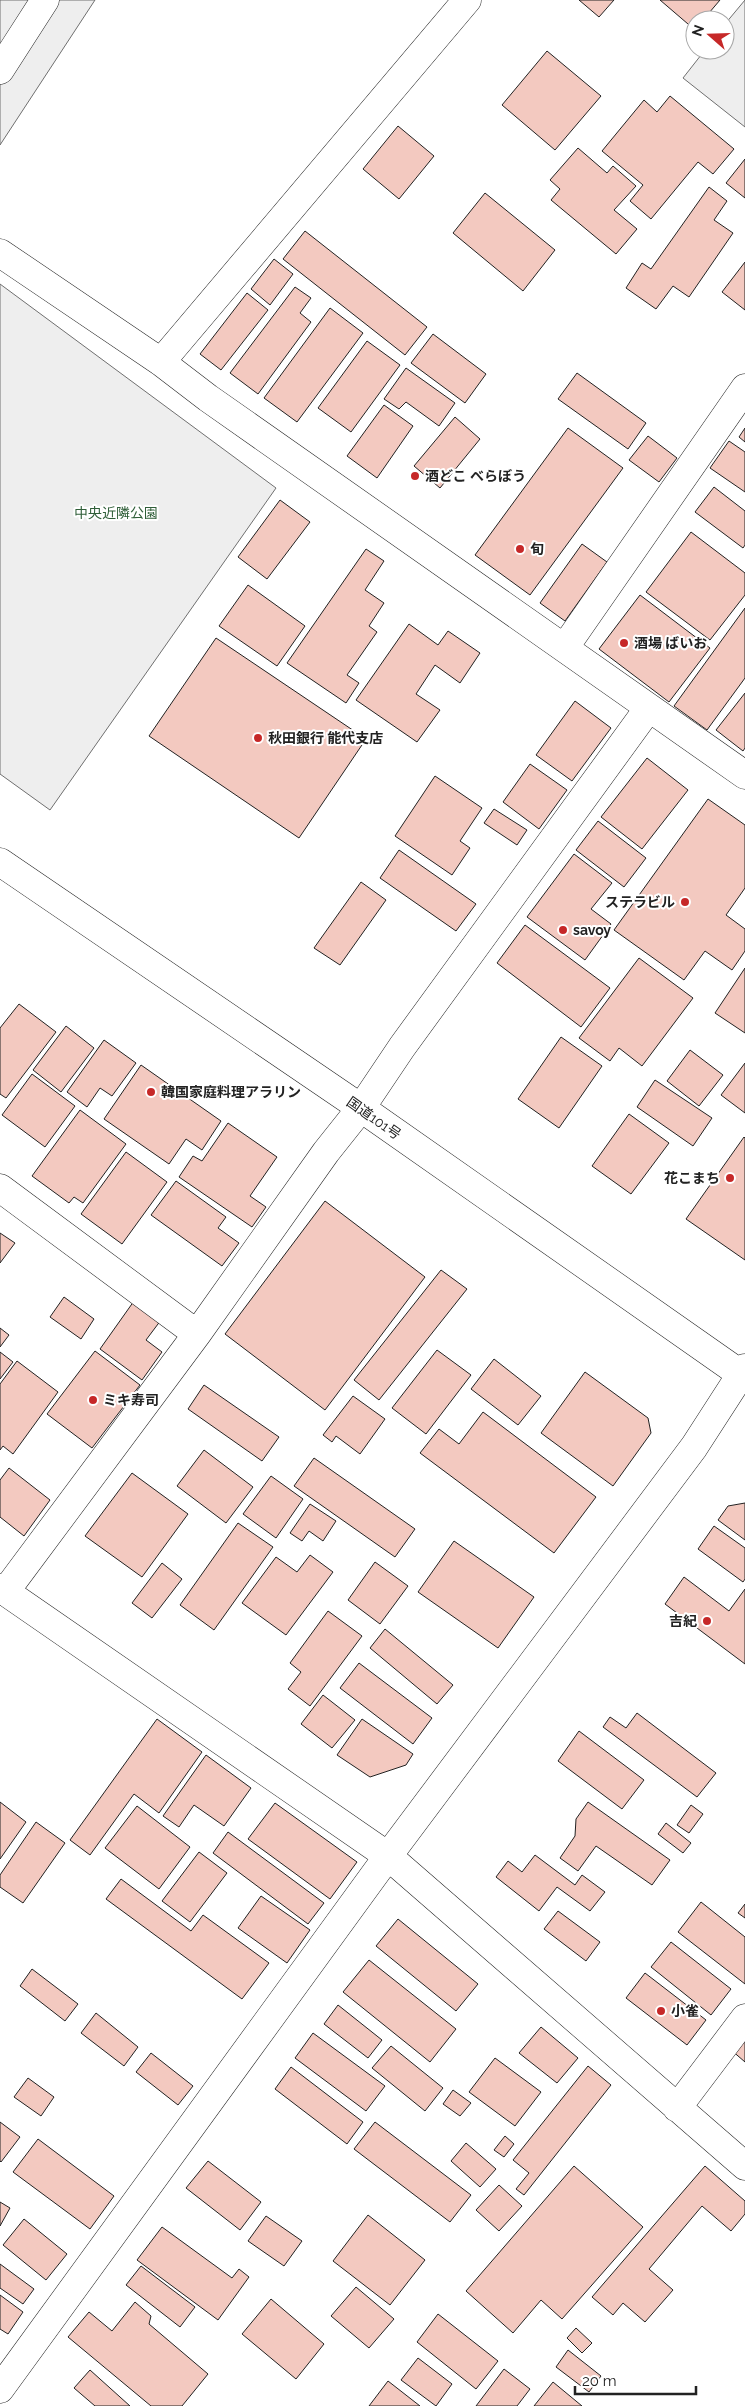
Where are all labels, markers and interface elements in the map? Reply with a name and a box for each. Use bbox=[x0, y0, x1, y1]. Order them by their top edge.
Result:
north arrow bbox=[685, 10, 735, 60]
text: N bbox=[688, 23, 707, 38]
place label: 酒どこ べらぼう bbox=[425, 468, 526, 484]
marker: 酒どこ べらぼう bbox=[409, 470, 421, 482]
park label: 中央近隣公園 bbox=[74, 505, 158, 521]
place label: 旬 bbox=[530, 541, 544, 557]
marker: 旬 bbox=[514, 543, 526, 555]
place label: 酒場 ばいお bbox=[634, 635, 707, 651]
marker: 酒場 ばいお bbox=[618, 637, 630, 649]
place label: 秋田銀行 能代支店 bbox=[268, 730, 383, 746]
marker: 秋田銀行 能代支店 bbox=[252, 732, 264, 744]
place label: ステラビル bbox=[605, 894, 675, 910]
marker: ステラビル bbox=[679, 896, 691, 908]
place label: savoy bbox=[573, 922, 611, 938]
marker: savoy bbox=[557, 924, 569, 936]
place label: 韓国家庭料理アラリン bbox=[161, 1084, 301, 1100]
marker: 韓国家庭料理アラリン bbox=[145, 1086, 157, 1098]
street label: 国道101号 bbox=[344, 1094, 404, 1142]
place label: 花こまち bbox=[664, 1170, 720, 1186]
marker: 花こまち bbox=[724, 1172, 736, 1184]
place label: ミキ寿司 bbox=[103, 1392, 159, 1408]
marker: ミキ寿司 bbox=[87, 1394, 99, 1406]
place label: 吉紀 bbox=[669, 1613, 697, 1629]
marker: 吉紀 bbox=[701, 1615, 713, 1627]
place label: 小雀 bbox=[671, 2003, 699, 2019]
marker: 小雀 bbox=[655, 2005, 667, 2017]
scale bar bbox=[575, 2364, 696, 2396]
text: 20 m bbox=[582, 2372, 617, 2390]

